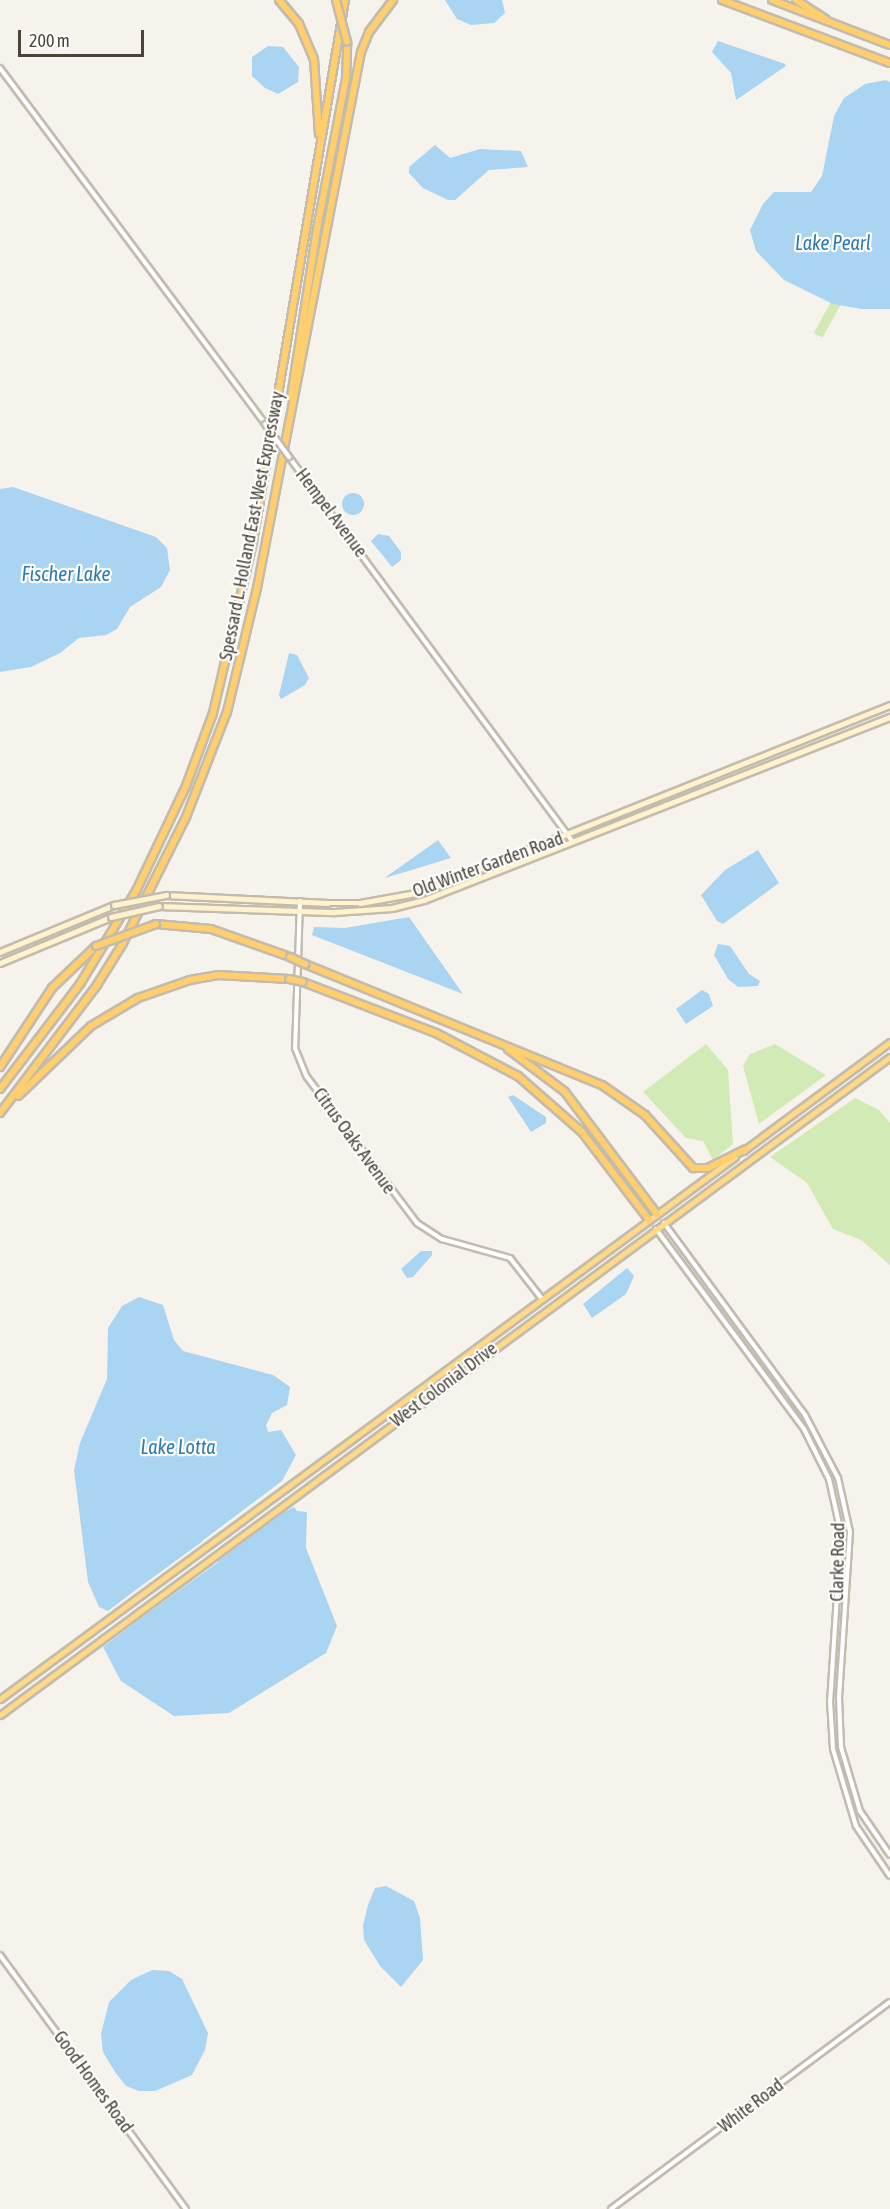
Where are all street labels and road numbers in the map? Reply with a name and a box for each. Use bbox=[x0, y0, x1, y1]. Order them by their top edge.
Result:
street label: Spessard L. Holland East-West Expressway bbox=[215, 390, 289, 662]
street label: Hempel Avenue bbox=[291, 464, 371, 562]
street label: Old Winter Garden Road bbox=[410, 828, 566, 902]
street label: Citrus Oaks Avenue bbox=[308, 1084, 400, 1198]
street label: West Colonial Drive bbox=[387, 1338, 501, 1432]
street label: Clarke Road bbox=[827, 1522, 849, 1602]
street label: Good Homes Road bbox=[49, 2027, 137, 2137]
street label: White Road bbox=[714, 2075, 788, 2137]

